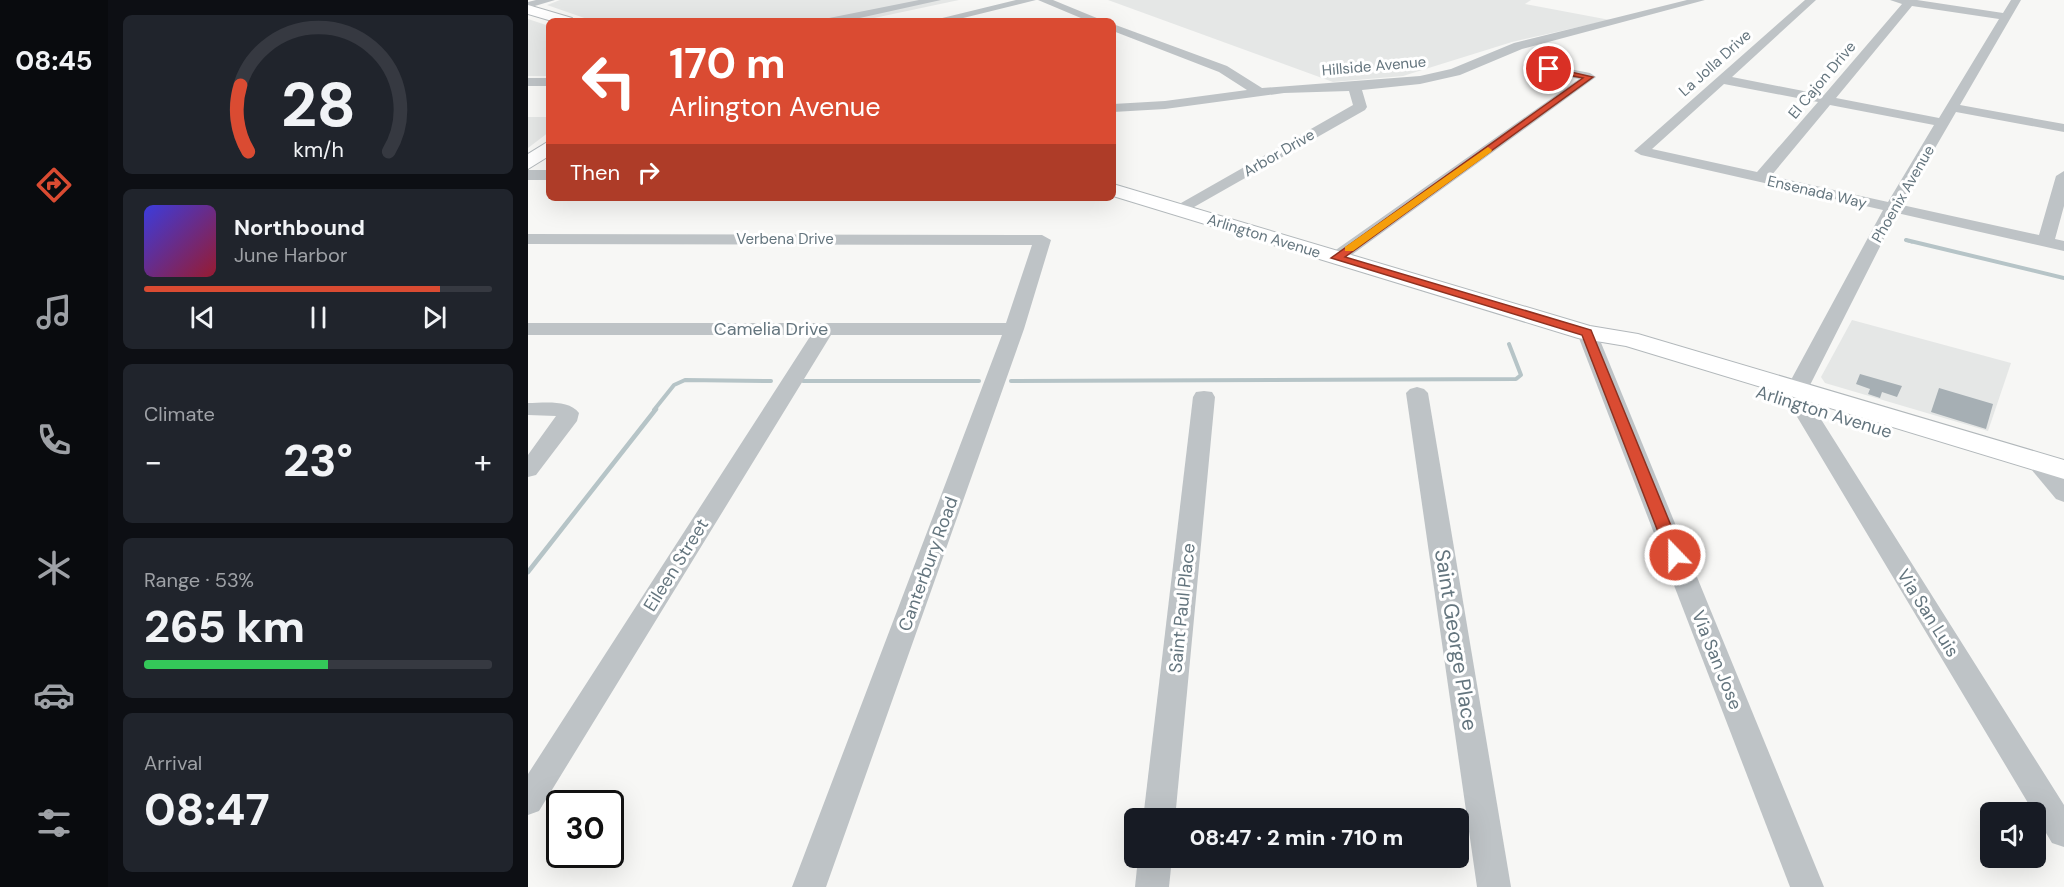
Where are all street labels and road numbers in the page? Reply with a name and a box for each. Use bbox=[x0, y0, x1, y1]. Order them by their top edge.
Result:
street label: La Jolla Drive bbox=[1675, 25, 1755, 101]
street label: El Cajon Drive bbox=[1784, 37, 1860, 123]
street label: Hillside Avenue bbox=[1321, 51, 1427, 81]
street label: Arbor Drive bbox=[1240, 125, 1318, 181]
street label: Phoenix Avenue bbox=[1867, 142, 1939, 246]
street label: Ensenada Way bbox=[1765, 171, 1869, 213]
street label: Arlington Avenue bbox=[1205, 209, 1323, 263]
street label: Verbena Drive bbox=[736, 229, 834, 249]
street label: Camelia Drive bbox=[714, 317, 828, 341]
street label: Arlington Avenue bbox=[1753, 380, 1895, 444]
street label: Canterbury Road bbox=[892, 493, 964, 635]
street label: Eileen Street bbox=[638, 514, 714, 616]
street label: Saint Paul Place bbox=[1163, 542, 1201, 674]
street label: Saint George Place bbox=[1428, 547, 1484, 733]
street label: Via San Luis bbox=[1891, 564, 1965, 662]
street label: Via San Jose bbox=[1686, 607, 1748, 713]

